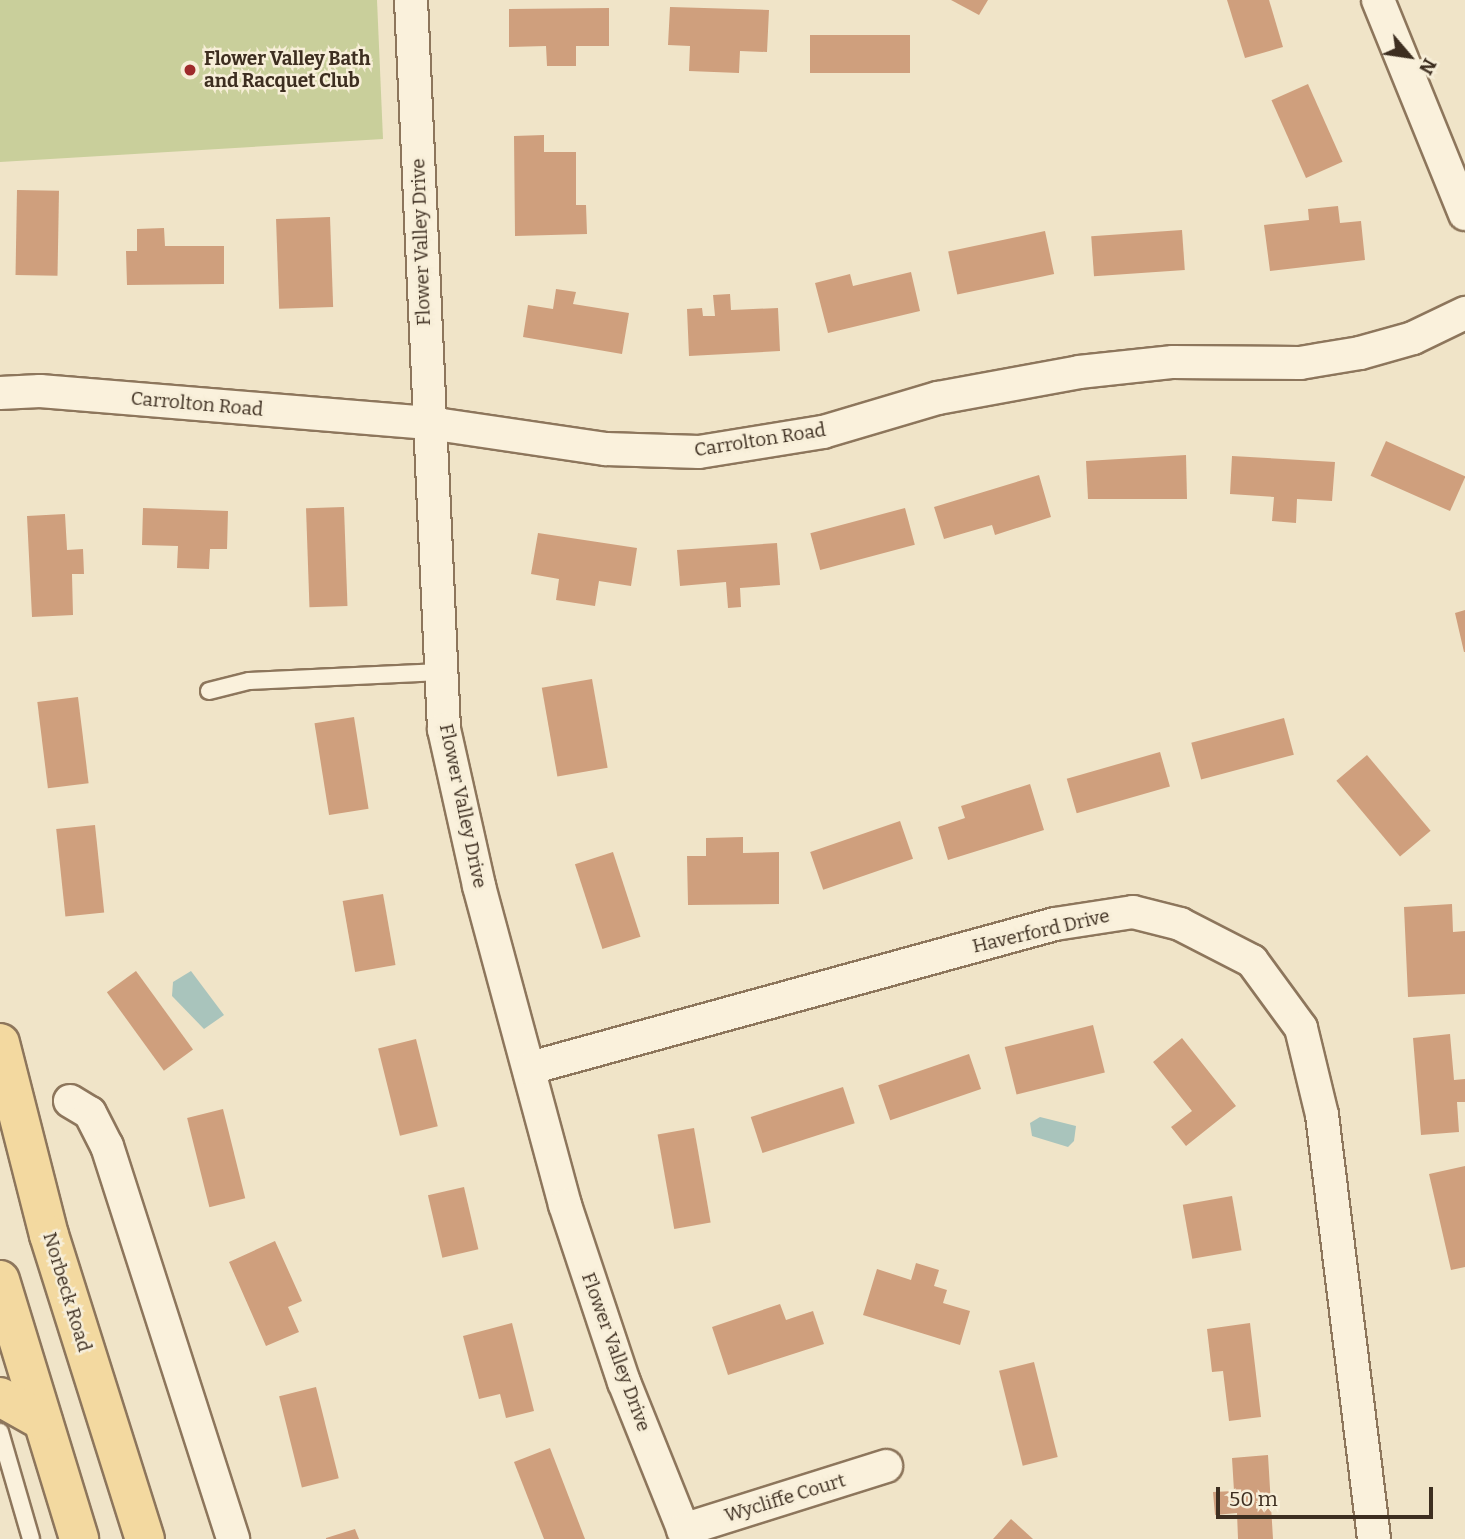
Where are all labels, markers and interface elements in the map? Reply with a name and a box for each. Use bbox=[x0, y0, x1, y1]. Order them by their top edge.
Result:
north arrow bbox=[1374, 21, 1444, 91]
place label: Flower Valley Bath and Racquet Club bbox=[204, 48, 370, 92]
text: N bbox=[1414, 54, 1441, 78]
marker: Flower Valley Bath and Racquet Club bbox=[182, 62, 198, 78]
street label: Flower Valley Drive bbox=[407, 158, 435, 326]
street label: Carrolton Road bbox=[130, 387, 264, 421]
street label: Carrolton Road bbox=[693, 418, 827, 462]
street label: Flower Valley Drive bbox=[434, 722, 492, 890]
street label: Haverford Drive bbox=[970, 904, 1112, 958]
street label: Norbeck Road bbox=[38, 1229, 96, 1355]
street label: Flower Valley Drive bbox=[577, 1269, 655, 1435]
street label: Wycliffe Court bbox=[722, 1469, 848, 1527]
scale bar bbox=[1220, 1472, 1437, 1516]
text: 50 m bbox=[1229, 1486, 1278, 1512]

